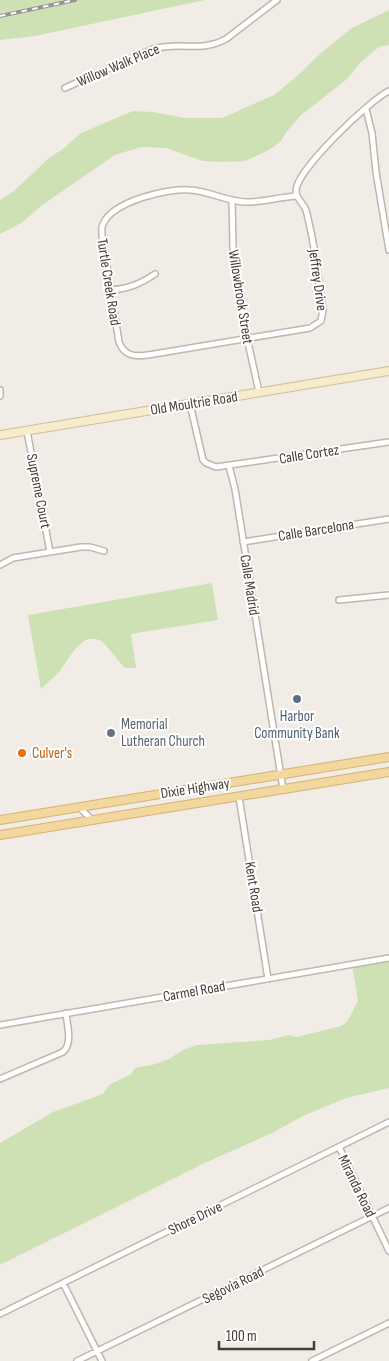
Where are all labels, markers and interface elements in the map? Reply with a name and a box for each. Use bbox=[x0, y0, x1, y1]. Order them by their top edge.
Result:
street label: Willow Walk Place bbox=[74, 40, 162, 91]
street label: Turtle Creek Road bbox=[92, 237, 125, 327]
street label: Jeffrey Drive bbox=[304, 247, 331, 312]
street label: Willowbrook Street bbox=[224, 249, 257, 346]
street label: Old Moultrie Road bbox=[149, 387, 239, 420]
street label: Calle Cortez bbox=[278, 440, 341, 469]
street label: Supreme Court bbox=[22, 452, 55, 530]
street label: Calle Barcelona bbox=[277, 515, 356, 546]
street label: Calle Madrid bbox=[235, 553, 264, 617]
marker: Harbor Community Bank bbox=[291, 693, 303, 705]
place label: Harbor Community Bank bbox=[254, 707, 340, 743]
place label: Memorial Lutheran Church bbox=[121, 715, 205, 751]
marker: Memorial Lutheran Church bbox=[105, 727, 117, 739]
place label: Culver's bbox=[32, 744, 72, 763]
marker: Culver's bbox=[16, 747, 28, 759]
street label: Dixie Highway bbox=[159, 774, 231, 803]
street label: Kent Road bbox=[240, 860, 267, 914]
street label: Carmel Road bbox=[161, 977, 227, 1006]
street label: Miranda Road bbox=[333, 1152, 380, 1221]
street label: Shore Drive bbox=[165, 1197, 225, 1240]
street label: Segovia Road bbox=[199, 1262, 267, 1309]
scale bar bbox=[219, 1318, 314, 1350]
text: 100 m bbox=[226, 1327, 257, 1346]

